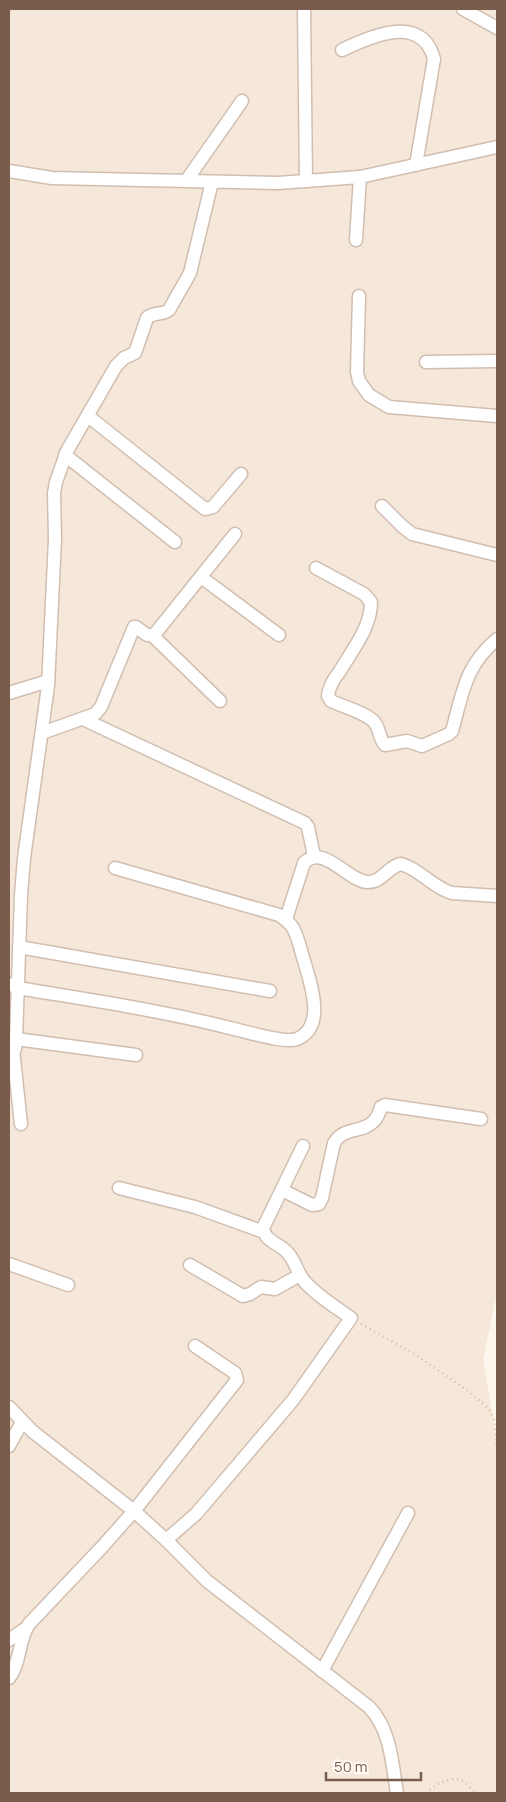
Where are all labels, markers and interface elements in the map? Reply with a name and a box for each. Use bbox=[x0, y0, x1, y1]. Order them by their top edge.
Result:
scale bar bbox=[326, 1750, 421, 1782]
text: 50 m bbox=[334, 1756, 368, 1777]

